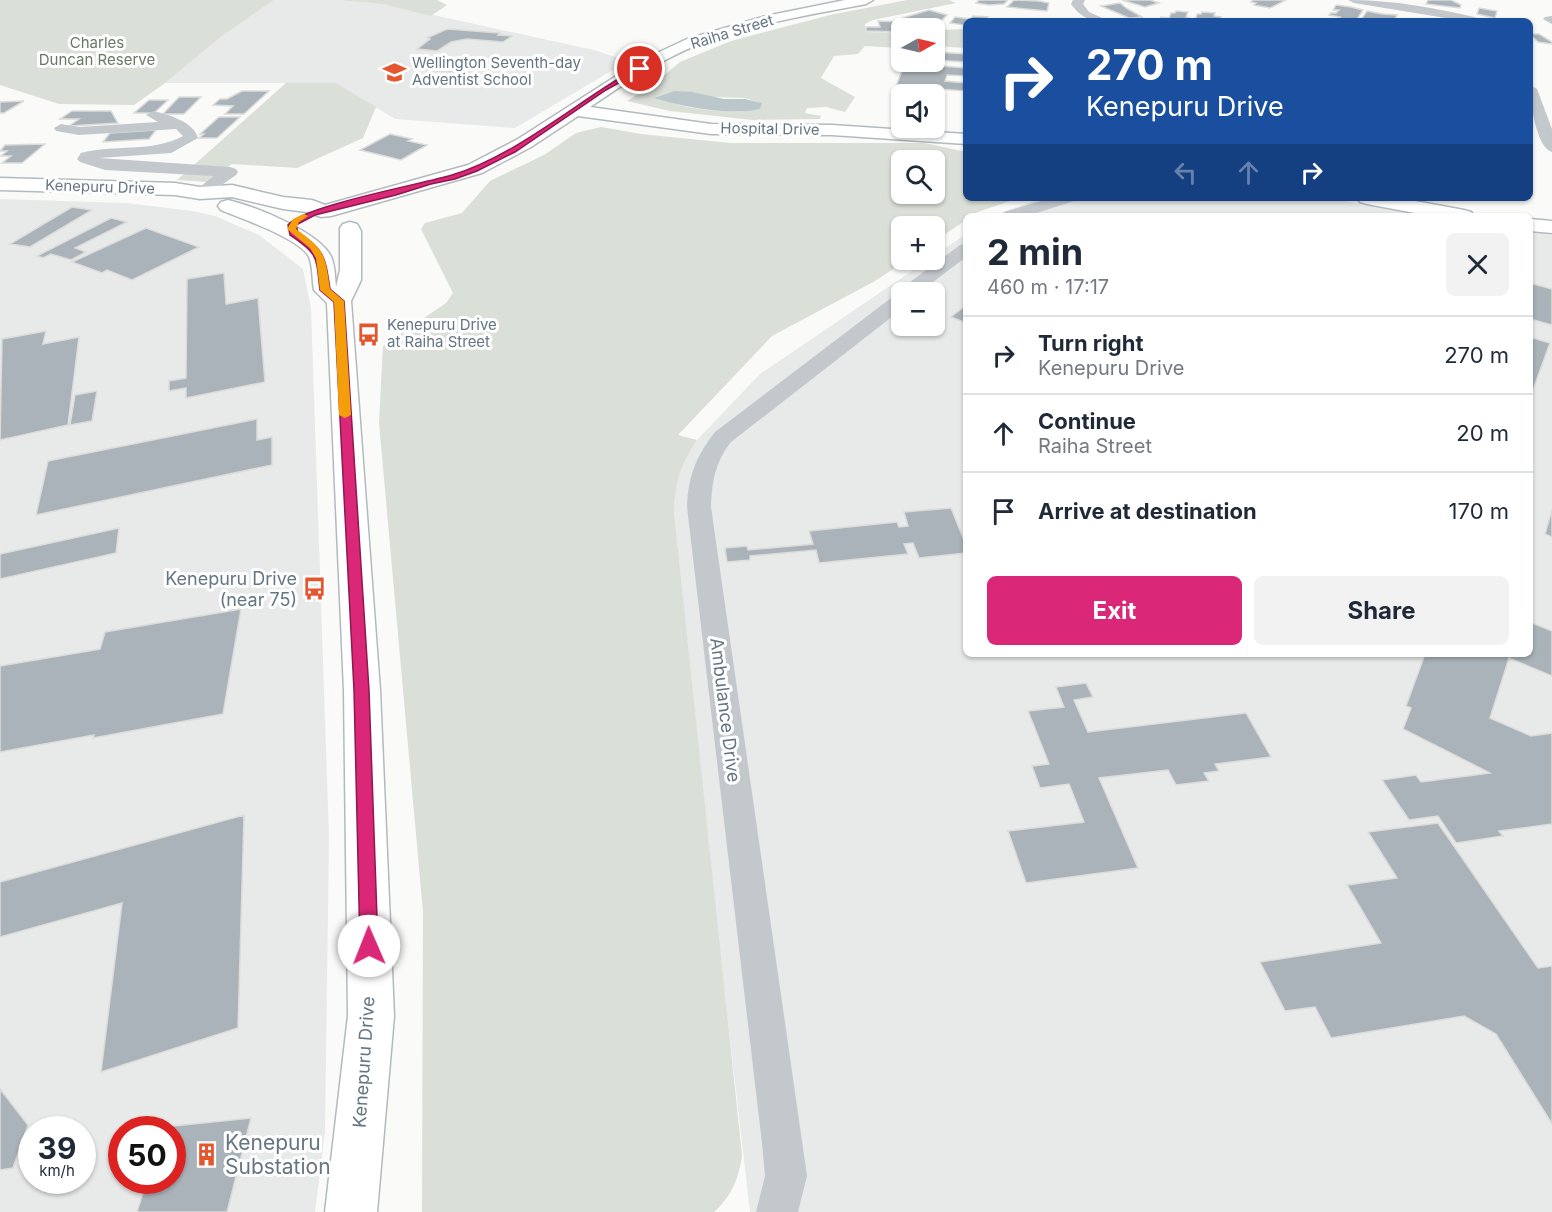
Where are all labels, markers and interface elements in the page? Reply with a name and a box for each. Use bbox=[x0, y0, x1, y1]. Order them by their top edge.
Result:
street label: Raiha Street bbox=[688, 10, 776, 53]
north arrow bbox=[891, 18, 945, 72]
map controls bbox=[891, 18, 945, 336]
park label: Charles Duncan Reserve bbox=[39, 33, 155, 69]
text: 270 m bbox=[1086, 39, 1213, 90]
icon: right bbox=[987, 42, 1065, 120]
pin bbox=[614, 43, 665, 94]
icon: arrive bbox=[623, 52, 656, 85]
place label: Wellington Seventh-day Adventist School bbox=[412, 53, 581, 89]
school or university icon: Wellington Seventh-day Adventist School bbox=[381, 59, 407, 85]
button: sound bbox=[891, 84, 945, 138]
text: Kenepuru Drive bbox=[1086, 90, 1284, 123]
street label: Hospital Drive bbox=[720, 118, 820, 139]
button: search bbox=[891, 150, 945, 204]
icon: left bbox=[1169, 156, 1202, 189]
icon: ahead bbox=[1232, 156, 1265, 189]
icon: right bbox=[1295, 156, 1328, 189]
street label: Kenepuru Drive bbox=[45, 175, 155, 198]
button: + bbox=[891, 216, 945, 270]
text: 2 min bbox=[987, 230, 1083, 274]
button: close bbox=[1446, 233, 1509, 296]
text: 460 m · 17:17 bbox=[987, 275, 1109, 299]
button: − bbox=[891, 282, 945, 336]
place label: Kenepuru Drive at Raiha Street bbox=[387, 315, 497, 351]
bus stop icon: Kenepuru Drive at Raiha Street bbox=[356, 321, 382, 347]
text: Turn right bbox=[1038, 330, 1144, 356]
icon: right bbox=[987, 339, 1020, 372]
text: 270 m bbox=[1444, 342, 1509, 368]
text: Kenepuru Drive bbox=[1038, 356, 1184, 380]
text: Continue bbox=[1038, 408, 1136, 434]
icon: ahead bbox=[987, 417, 1020, 450]
text: 20 m bbox=[1456, 420, 1509, 446]
text: Raiha Street bbox=[1038, 434, 1152, 458]
icon: arrive bbox=[987, 495, 1020, 528]
text: Arrive at destination bbox=[1038, 498, 1257, 524]
text: 170 m bbox=[1449, 498, 1509, 524]
place label: Kenepuru Drive (near 75) bbox=[165, 568, 297, 610]
bus stop icon: Kenepuru Drive (near 75) bbox=[302, 576, 328, 602]
button: Exit bbox=[987, 576, 1242, 645]
button: Share bbox=[1254, 576, 1509, 645]
street label: Ambulance Drive bbox=[706, 636, 745, 783]
position arrow bbox=[337, 914, 401, 978]
street label: Kenepuru Drive bbox=[348, 995, 379, 1128]
speed limit sign: 50 bbox=[108, 1116, 186, 1194]
text: 39 bbox=[38, 1130, 76, 1166]
place label: Kenepuru Substation bbox=[225, 1130, 331, 1179]
building icon: Kenepuru Substation bbox=[194, 1142, 220, 1168]
text: km/h bbox=[39, 1161, 75, 1180]

